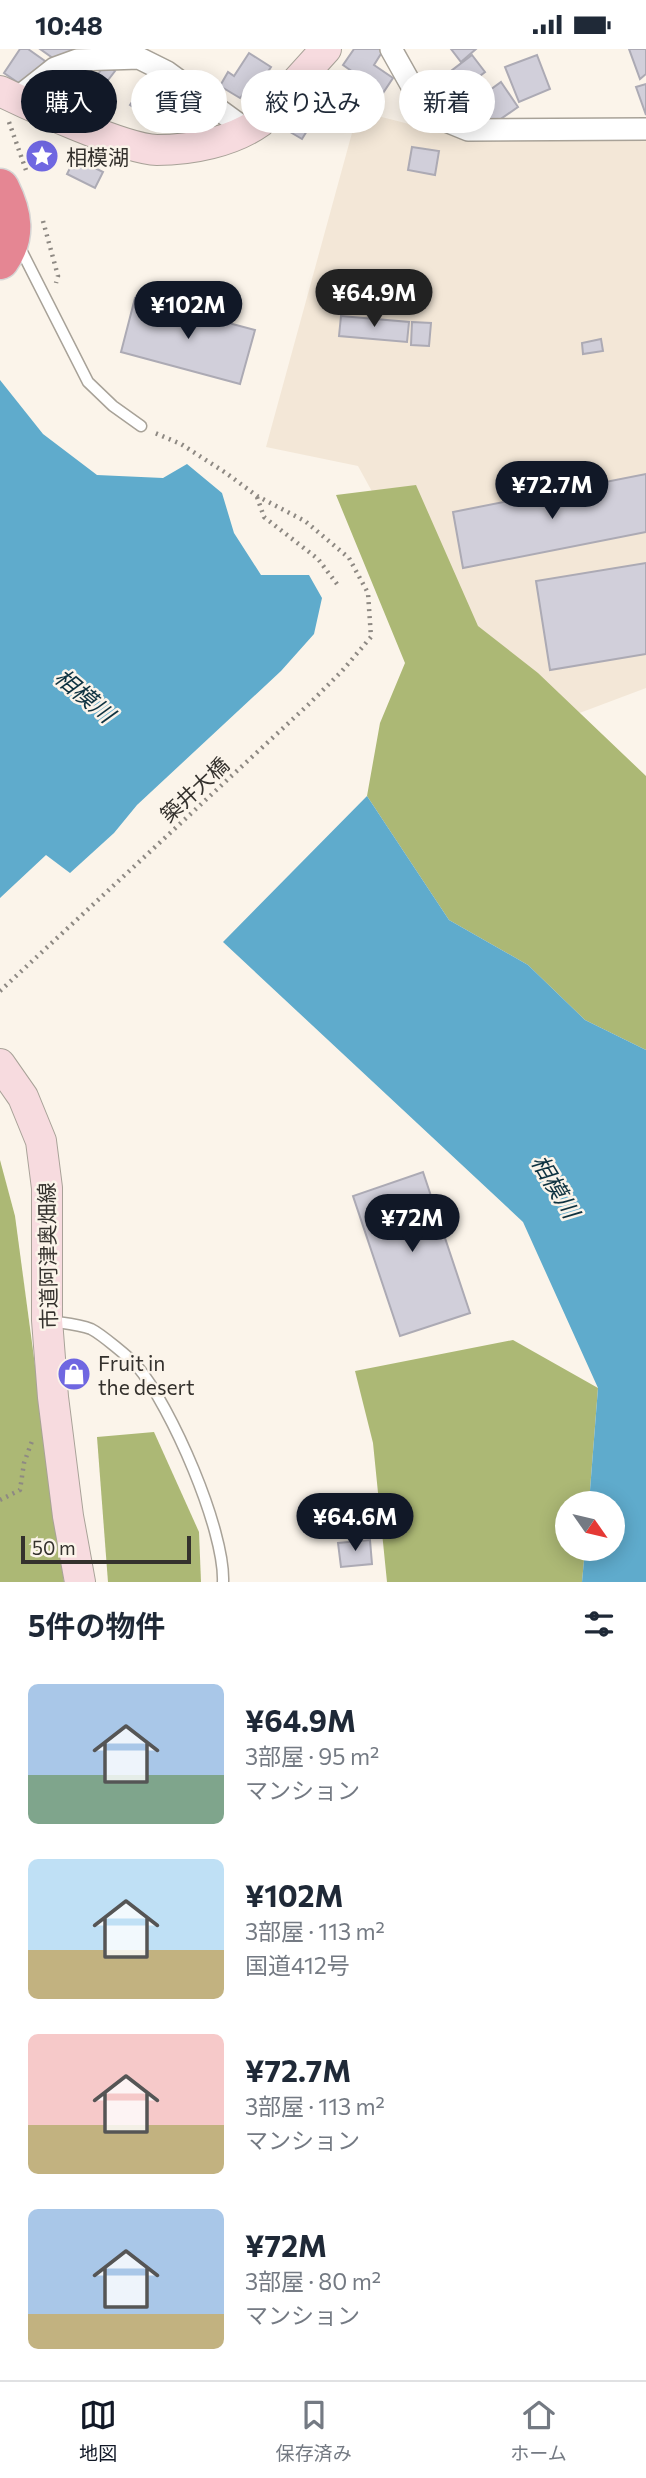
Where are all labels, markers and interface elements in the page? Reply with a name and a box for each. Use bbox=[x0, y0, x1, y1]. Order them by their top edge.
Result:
text: 10:48 bbox=[35, 9, 103, 40]
chip: 購入 bbox=[21, 70, 117, 133]
chip: 賃貸 bbox=[131, 70, 227, 133]
chip: 絞り込み bbox=[241, 70, 385, 133]
chip: 新着 bbox=[399, 70, 495, 133]
place icon: 相模湖 bbox=[23, 137, 61, 175]
place label: 相模湖 bbox=[66, 144, 129, 169]
pin: ¥64.9M bbox=[317, 269, 431, 329]
text: ¥64.9M bbox=[331, 278, 417, 306]
pin: ¥102M bbox=[139, 281, 237, 341]
text: ¥102M bbox=[150, 290, 226, 318]
pin: ¥72.7M bbox=[495, 461, 609, 521]
text: ¥72.7M bbox=[511, 470, 593, 498]
water label: 相模川 bbox=[50, 662, 123, 730]
street label: 築井大橋 bbox=[155, 751, 233, 827]
water label: 相模川 bbox=[526, 1149, 587, 1225]
street label: 市道阿津奥畑線 bbox=[33, 1182, 61, 1330]
pin: ¥72M bbox=[371, 1195, 453, 1254]
text: ¥72M bbox=[381, 1203, 443, 1231]
place label: Fruit in the desert bbox=[98, 1350, 195, 1399]
shop icon: Fruit in the desert bbox=[55, 1355, 93, 1393]
north arrow bbox=[555, 1491, 625, 1561]
map controls bbox=[555, 1491, 625, 1561]
pin: ¥64.6M bbox=[298, 1493, 412, 1553]
text: ¥64.6M bbox=[312, 1502, 398, 1530]
scale bar bbox=[21, 1533, 191, 1565]
text: 50 m bbox=[32, 1536, 76, 1559]
icon: filters bbox=[580, 1605, 618, 1643]
text: 5件の物件 bbox=[28, 1606, 166, 1643]
text: ¥64.9M bbox=[245, 1701, 356, 1738]
icon: home bbox=[84, 1712, 168, 1796]
text: 3部屋 · 95 m² bbox=[245, 1742, 379, 1770]
text: マンション bbox=[245, 1776, 360, 1804]
text: ¥102M bbox=[245, 1876, 344, 1913]
icon: home bbox=[84, 1887, 168, 1971]
text: 3部屋 · 113 m² bbox=[245, 1917, 385, 1945]
text: 国道412号 bbox=[245, 1951, 350, 1979]
text: ¥72.7M bbox=[245, 2051, 351, 2088]
icon: home bbox=[84, 2062, 168, 2146]
text: 3部屋 · 113 m² bbox=[245, 2092, 385, 2120]
text: マンション bbox=[245, 2126, 360, 2154]
text: ¥72M bbox=[245, 2226, 327, 2263]
icon: home bbox=[84, 2237, 168, 2321]
text: 3部屋 · 80 m² bbox=[245, 2267, 381, 2295]
text: マンション bbox=[245, 2301, 360, 2329]
tab: 地図 bbox=[79, 2396, 117, 2465]
tab: 保存済み bbox=[276, 2396, 352, 2465]
tab: ホーム bbox=[510, 2396, 567, 2465]

